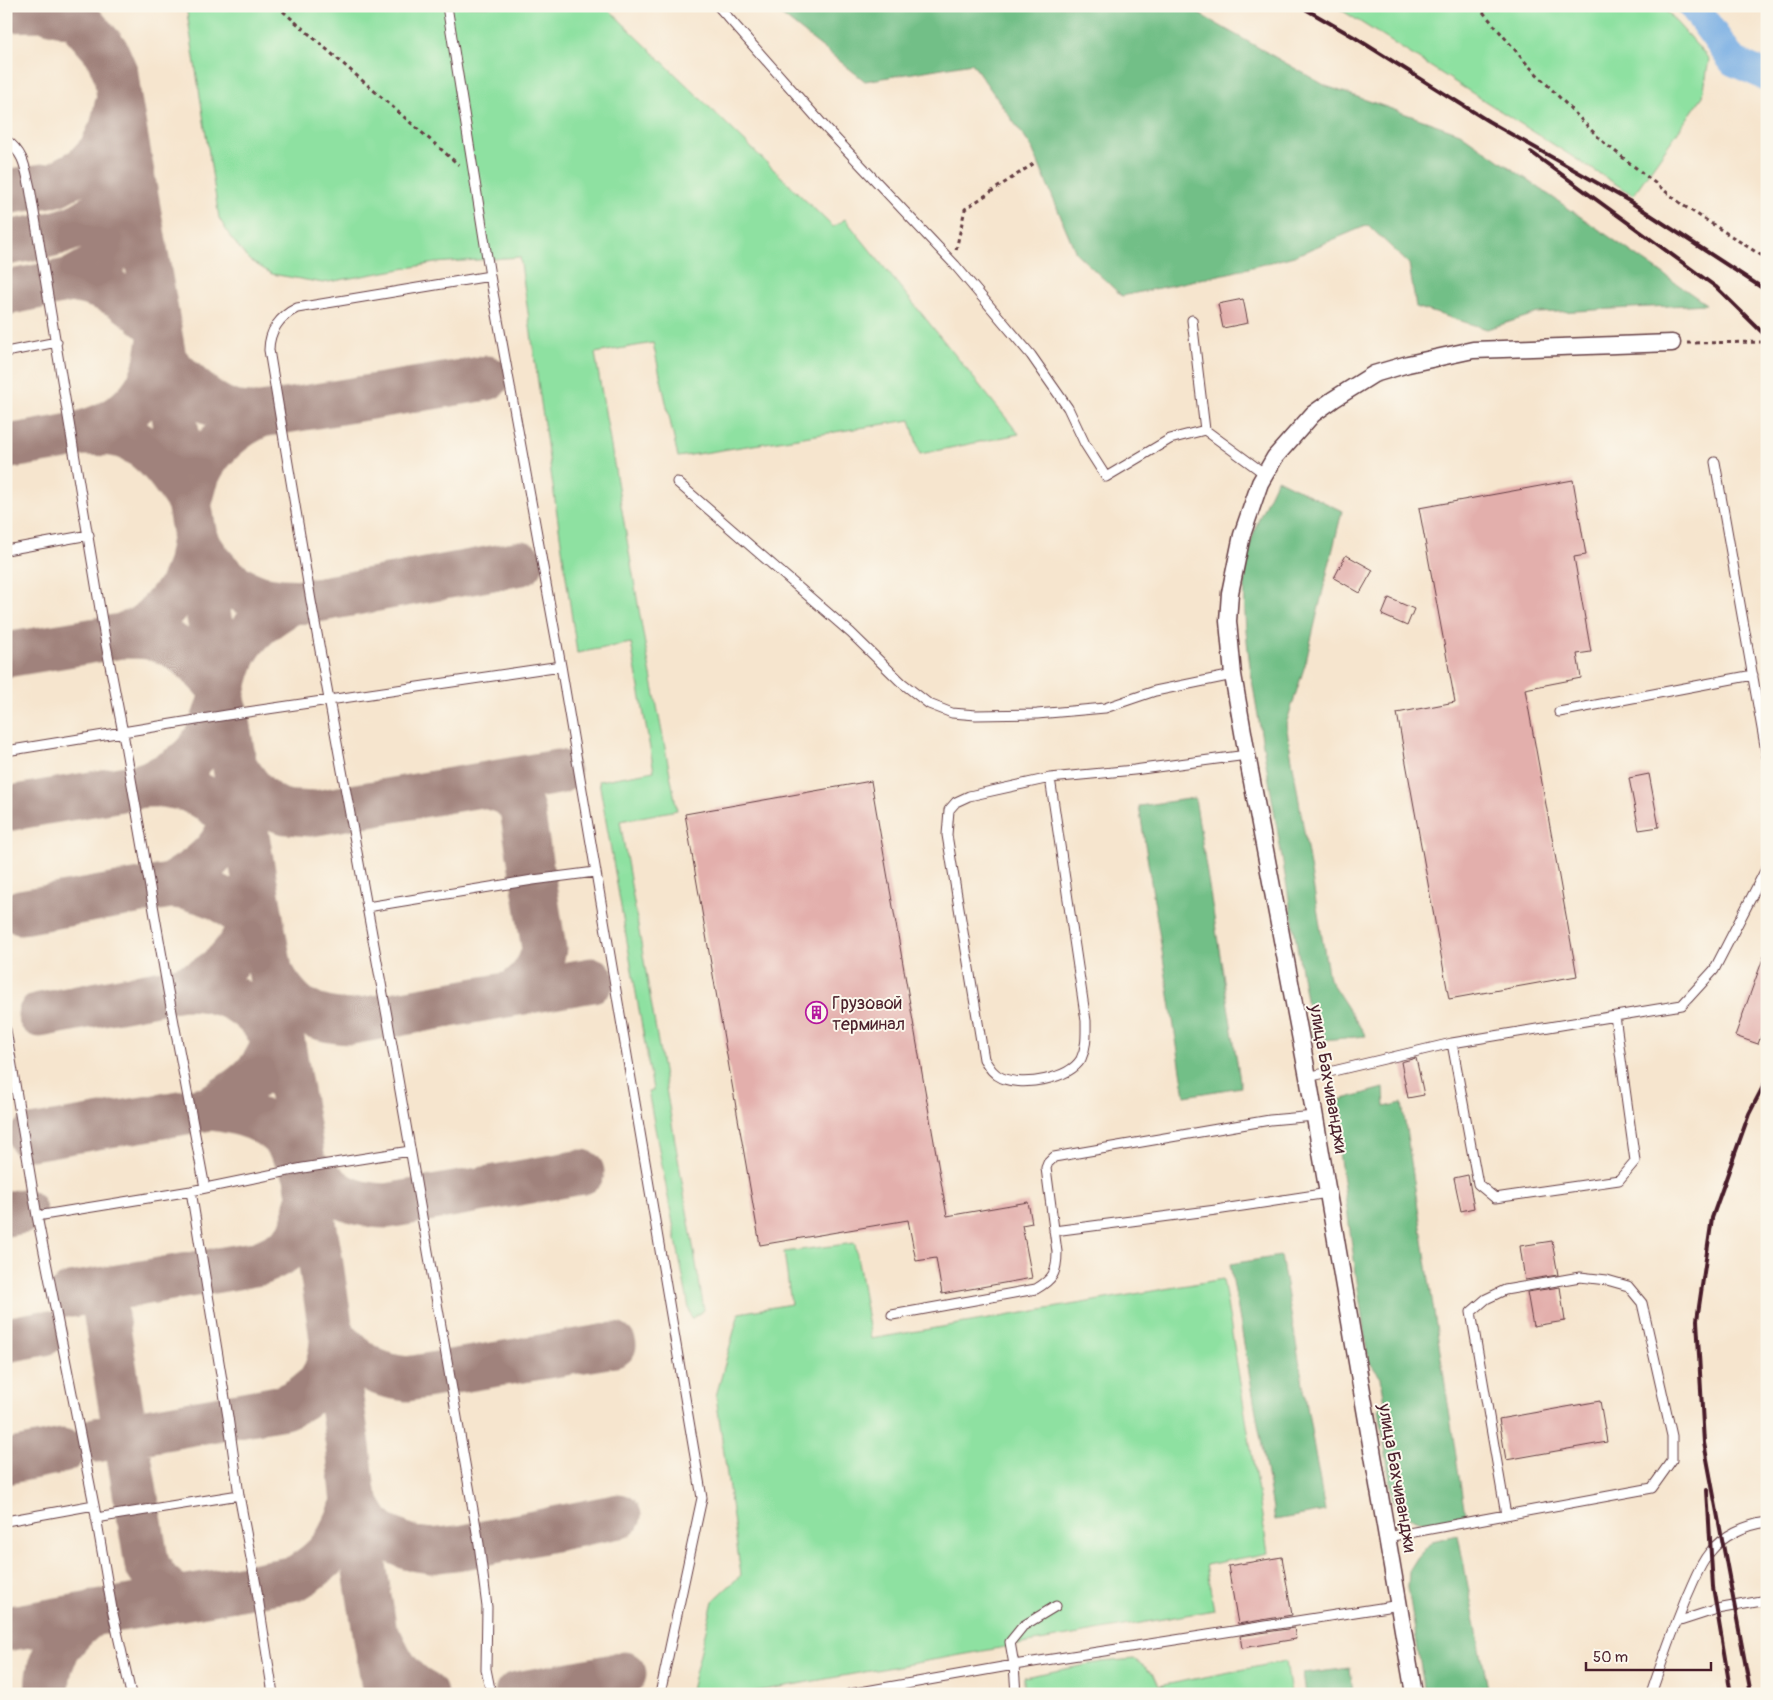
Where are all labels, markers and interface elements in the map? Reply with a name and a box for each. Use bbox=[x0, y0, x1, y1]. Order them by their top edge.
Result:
place label: Грузовой терминал bbox=[832, 992, 905, 1036]
building icon: Грузовой терминал bbox=[804, 1001, 828, 1025]
street label: улица Бахчиванджи bbox=[1303, 1002, 1352, 1155]
street label: улица Бахчиванджи bbox=[1372, 1401, 1421, 1554]
scale bar bbox=[1586, 1640, 1710, 1672]
text: 50 m bbox=[1593, 1648, 1628, 1667]

